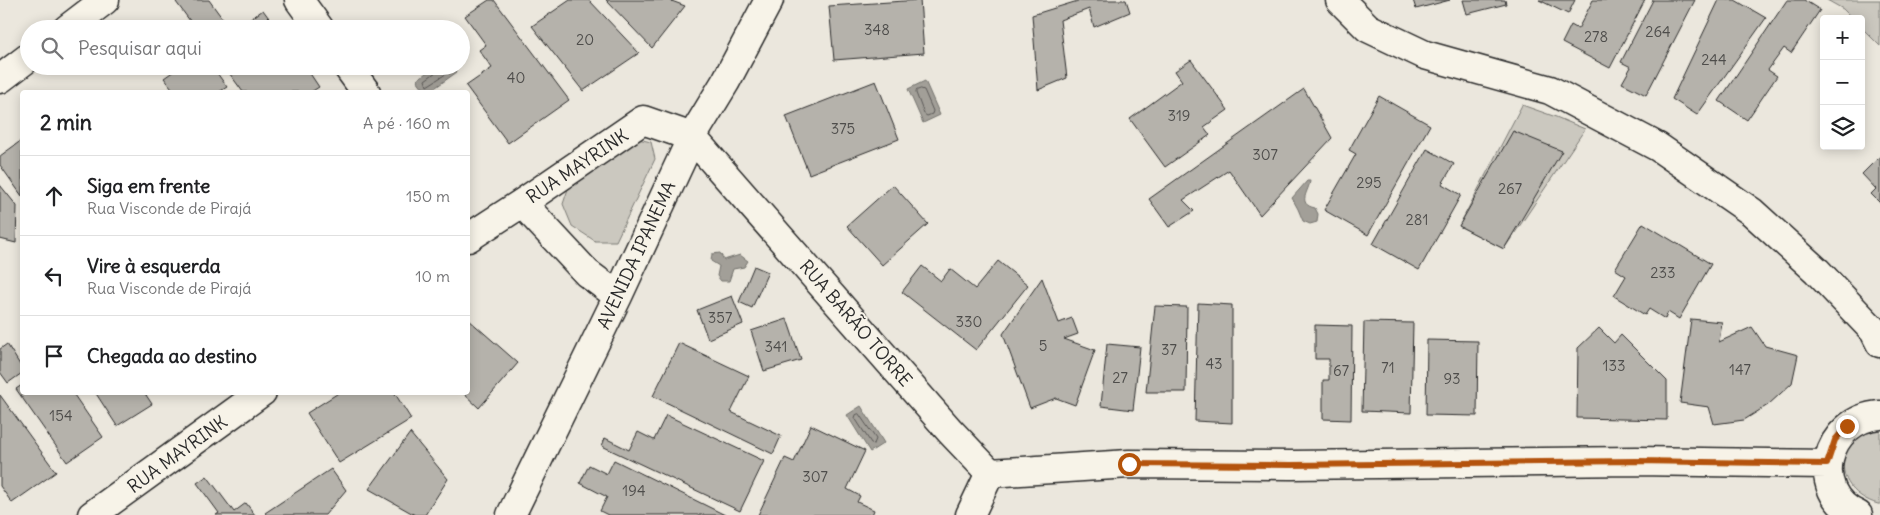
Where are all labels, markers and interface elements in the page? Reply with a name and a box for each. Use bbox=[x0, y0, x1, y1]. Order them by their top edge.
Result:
map controls bbox=[1820, 15, 1865, 150]
button: + bbox=[1820, 15, 1865, 60]
search box bbox=[20, 20, 470, 75]
house number: 348 bbox=[864, 20, 890, 39]
house number: 264 bbox=[1645, 22, 1671, 41]
house number: 278 bbox=[1584, 27, 1608, 46]
house number: 20 bbox=[576, 30, 594, 49]
icon: search bbox=[38, 34, 66, 62]
text: Pesquisar aqui bbox=[78, 36, 202, 60]
house number: 244 bbox=[1701, 50, 1727, 69]
button: − bbox=[1820, 60, 1865, 105]
house number: 40 bbox=[507, 68, 525, 87]
button: layers bbox=[1820, 105, 1865, 150]
house number: 319 bbox=[1168, 106, 1190, 125]
text: 2 min bbox=[40, 109, 92, 136]
text: A pé · 160 m bbox=[363, 113, 450, 133]
house number: 375 bbox=[831, 119, 855, 138]
street label: RUA MAYRINK bbox=[522, 124, 632, 208]
house number: 307 bbox=[1252, 145, 1278, 164]
house number: 295 bbox=[1356, 173, 1382, 192]
text: Siga em frente bbox=[87, 174, 210, 198]
street label: AVENIDA IPANEMA bbox=[592, 177, 680, 333]
house number: 267 bbox=[1498, 179, 1522, 198]
icon: ahead bbox=[40, 182, 68, 210]
text: 150 m bbox=[406, 186, 450, 206]
text: Rua Visconde de Pirajá bbox=[87, 198, 251, 218]
house number: 281 bbox=[1406, 210, 1428, 229]
text: Vire à esquerda bbox=[87, 254, 221, 278]
street label: RUA BARÃO TORRE bbox=[795, 255, 917, 391]
icon: left bbox=[40, 262, 68, 290]
house number: 233 bbox=[1650, 263, 1676, 282]
text: 10 m bbox=[415, 266, 450, 286]
text: Rua Visconde de Pirajá bbox=[87, 278, 251, 298]
house number: 357 bbox=[708, 308, 732, 327]
house number: 330 bbox=[956, 312, 982, 331]
house number: 5 bbox=[1039, 336, 1047, 355]
house number: 341 bbox=[765, 337, 788, 356]
house number: 37 bbox=[1161, 340, 1177, 359]
icon: arrive bbox=[40, 342, 68, 370]
text: Chegada ao destino bbox=[87, 344, 257, 368]
house number: 43 bbox=[1205, 354, 1223, 373]
house number: 133 bbox=[1603, 356, 1626, 375]
house number: 71 bbox=[1381, 358, 1395, 377]
house number: 147 bbox=[1729, 360, 1751, 379]
house number: 67 bbox=[1333, 361, 1349, 380]
house number: 27 bbox=[1112, 368, 1128, 387]
house number: 93 bbox=[1443, 369, 1461, 388]
house number: 154 bbox=[49, 406, 73, 425]
street label: RUA MAYRINK bbox=[123, 410, 231, 498]
route end bbox=[1836, 415, 1859, 438]
route start bbox=[1118, 453, 1141, 476]
house number: 307 bbox=[802, 467, 828, 486]
house number: 194 bbox=[622, 481, 646, 500]

